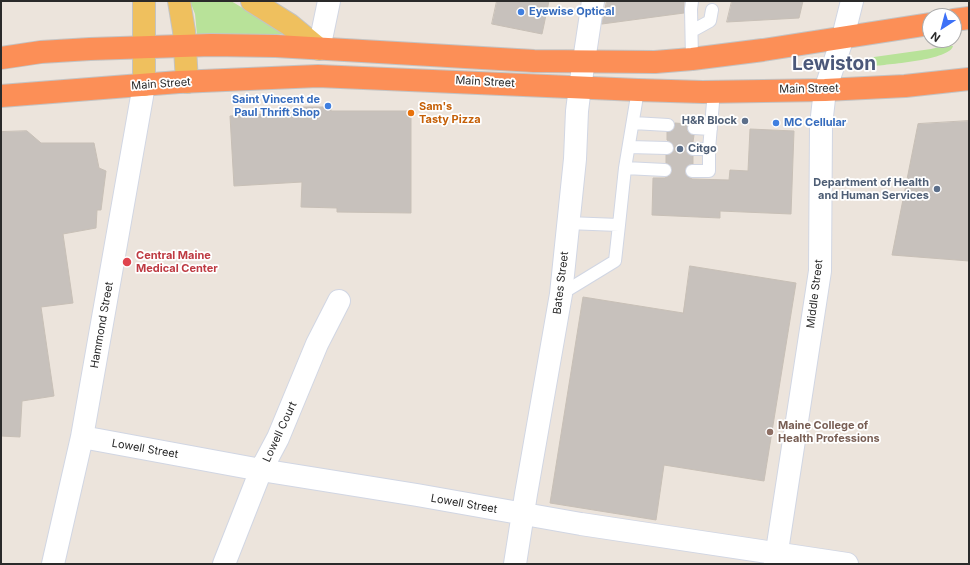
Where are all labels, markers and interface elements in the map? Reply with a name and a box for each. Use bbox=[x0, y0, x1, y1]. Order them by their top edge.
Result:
place label: Eyewise Optical bbox=[529, 5, 615, 19]
marker: Eyewise Optical bbox=[516, 7, 526, 17]
north arrow bbox=[922, 8, 962, 48]
text: N bbox=[928, 29, 943, 45]
district label: Lewiston bbox=[792, 53, 876, 75]
street label: Main Street bbox=[455, 74, 515, 90]
street label: Main Street bbox=[131, 75, 191, 93]
street label: Main Street bbox=[779, 82, 839, 96]
place label: Saint Vincent de Paul Thrift Shop bbox=[232, 93, 320, 119]
place label: Sam's Tasty Pizza bbox=[419, 100, 481, 126]
marker: Saint Vincent de Paul Thrift Shop bbox=[323, 101, 333, 111]
marker: Sam's Tasty Pizza bbox=[406, 108, 416, 118]
place label: H&R Block bbox=[682, 114, 737, 128]
marker: H&R Block bbox=[740, 116, 750, 126]
place label: MC Cellular bbox=[784, 116, 846, 130]
marker: MC Cellular bbox=[771, 118, 781, 128]
place label: Citgo bbox=[688, 142, 717, 156]
marker: Citgo bbox=[675, 144, 685, 154]
place label: Department of Health and Human Services bbox=[813, 176, 929, 202]
marker: Department of Health and Human Services bbox=[932, 184, 942, 194]
place label: Central Maine Medical Center bbox=[136, 249, 218, 275]
street label: Bates Street bbox=[551, 251, 571, 315]
marker: Central Maine Medical Center bbox=[121, 256, 133, 268]
street label: Middle Street bbox=[804, 259, 826, 329]
street label: Hammond Street bbox=[88, 281, 116, 369]
street label: Lowell Court bbox=[260, 400, 300, 464]
place label: Maine College of Health Professions bbox=[778, 419, 880, 445]
marker: Maine College of Health Professions bbox=[765, 427, 775, 437]
street label: Lowell Street bbox=[111, 437, 179, 461]
street label: Lowell Street bbox=[430, 492, 498, 516]

